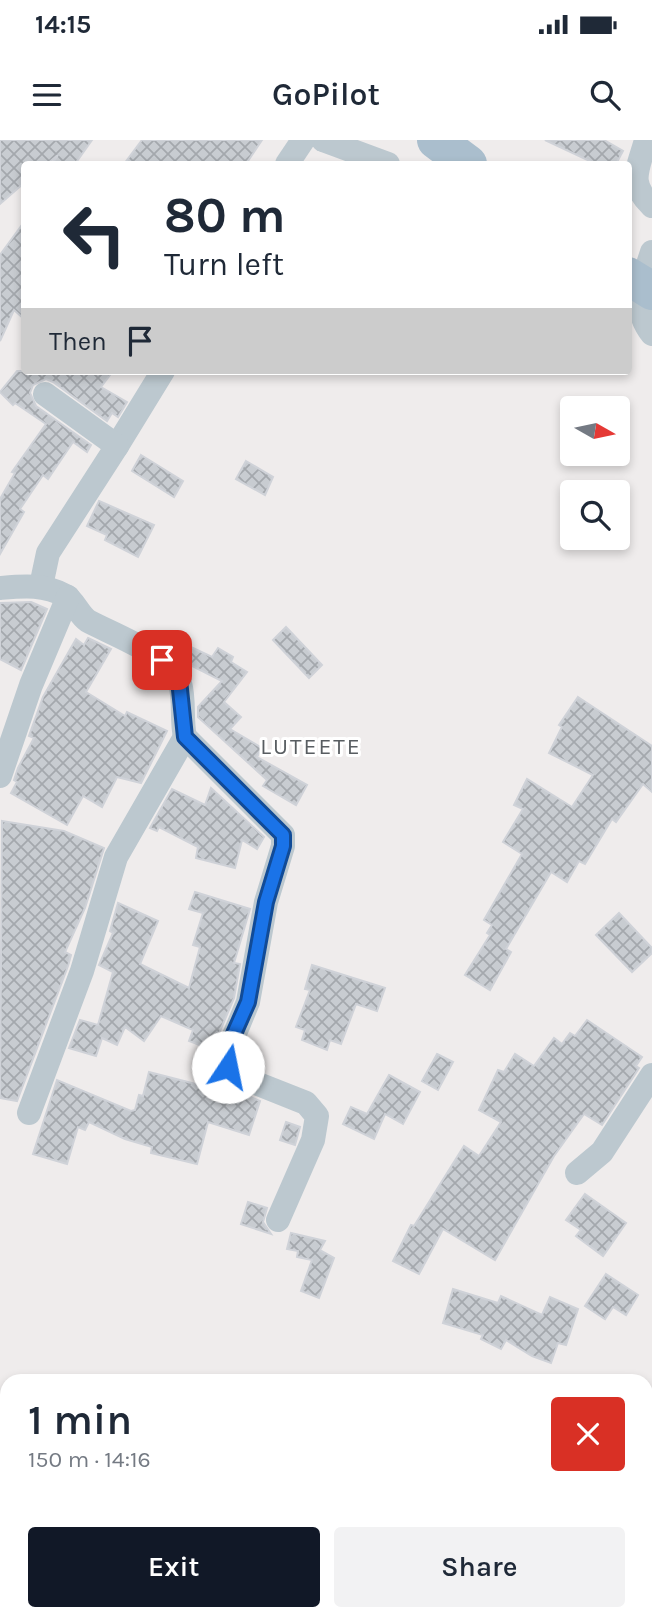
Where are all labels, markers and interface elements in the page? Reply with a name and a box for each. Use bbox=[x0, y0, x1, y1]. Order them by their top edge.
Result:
text: 14:15 bbox=[35, 9, 91, 40]
icon: menu bbox=[28, 76, 66, 114]
text: GoPilot bbox=[272, 76, 380, 113]
icon: search bbox=[586, 76, 624, 114]
text: 80 m bbox=[164, 187, 286, 244]
icon: left bbox=[49, 189, 140, 280]
text: Turn left bbox=[164, 246, 284, 283]
icon: arrive bbox=[121, 322, 159, 360]
text: Then bbox=[49, 326, 107, 357]
north arrow bbox=[560, 396, 630, 466]
map controls bbox=[560, 396, 630, 550]
button: search bbox=[560, 480, 630, 550]
pin bbox=[132, 630, 192, 690]
icon: arrive bbox=[143, 641, 181, 679]
district label: LUTEETE bbox=[260, 733, 362, 760]
position arrow bbox=[191, 1030, 265, 1104]
text: 1 min bbox=[28, 1395, 132, 1445]
button: close bbox=[551, 1397, 625, 1471]
text: 150 m · 14:16 bbox=[28, 1446, 151, 1473]
button: Exit bbox=[28, 1527, 320, 1607]
button: Share bbox=[334, 1527, 625, 1607]

